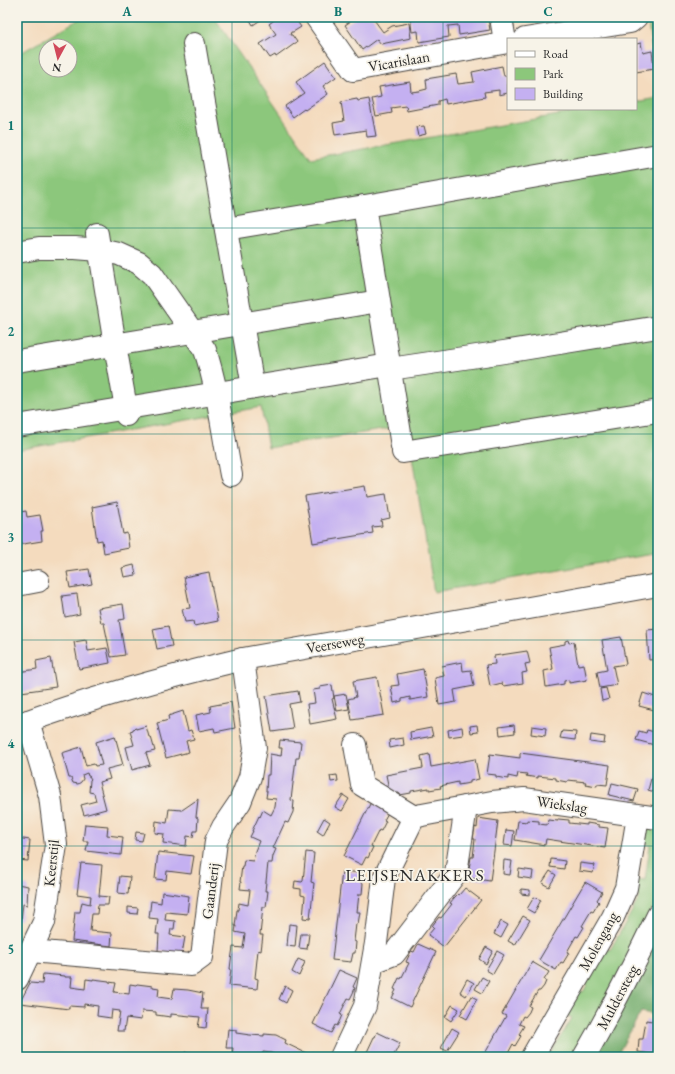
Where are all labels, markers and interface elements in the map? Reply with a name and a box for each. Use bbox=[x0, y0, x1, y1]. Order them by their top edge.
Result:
text: A bbox=[121, 3, 132, 20]
text: B bbox=[334, 3, 342, 20]
text: C bbox=[543, 3, 553, 20]
north arrow bbox=[38, 38, 78, 78]
legend bbox=[507, 38, 637, 110]
street label: Vicarislaan bbox=[367, 46, 431, 76]
text: Road bbox=[543, 46, 569, 62]
text: N bbox=[51, 60, 62, 75]
text: Park bbox=[543, 66, 564, 82]
text: Building bbox=[543, 86, 584, 102]
text: 1 bbox=[8, 117, 15, 134]
text: 2 bbox=[8, 323, 15, 340]
text: 3 bbox=[8, 529, 15, 546]
street label: Veerseweg bbox=[305, 629, 366, 657]
text: 4 bbox=[8, 735, 15, 752]
street label: Wiekslag bbox=[535, 791, 589, 817]
street label: Keerstijl bbox=[39, 838, 63, 887]
street label: Gaanderij bbox=[197, 862, 223, 920]
district label: LEIJSENAKKERS bbox=[345, 864, 485, 886]
street label: Molengang bbox=[574, 908, 622, 974]
text: 5 bbox=[8, 941, 14, 958]
street label: Muldersteeg bbox=[592, 961, 642, 1033]

